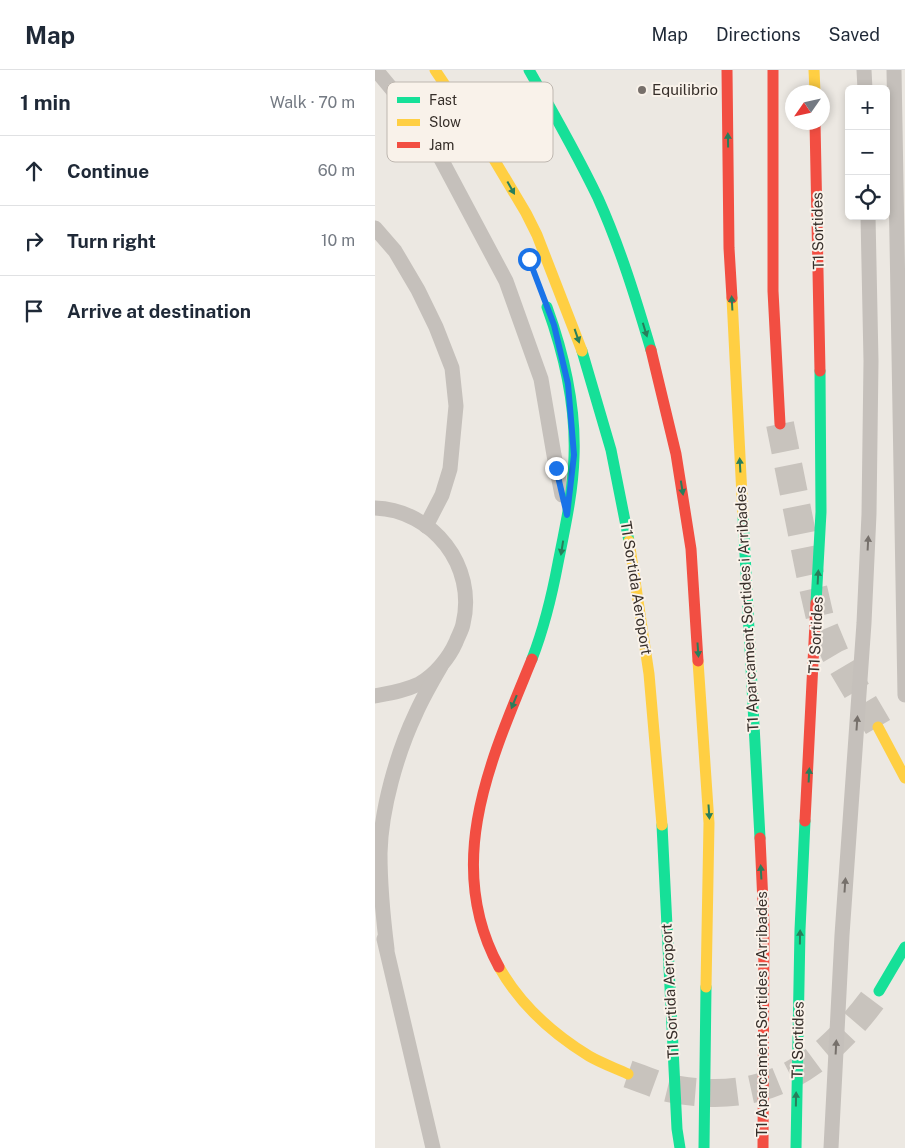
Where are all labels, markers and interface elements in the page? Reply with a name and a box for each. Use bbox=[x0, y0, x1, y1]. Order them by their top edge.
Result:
text: Map bbox=[25, 21, 75, 49]
text: Map bbox=[651, 24, 688, 45]
text: Directions bbox=[716, 24, 801, 45]
text: Saved bbox=[829, 24, 880, 45]
place label: Equilibrio bbox=[652, 81, 718, 98]
legend bbox=[387, 82, 553, 162]
marker: Equilibrio bbox=[636, 84, 648, 96]
north arrow bbox=[785, 85, 830, 130]
map controls bbox=[845, 85, 890, 220]
button: + bbox=[845, 85, 890, 130]
text: 1 min bbox=[20, 90, 71, 115]
text: Fast bbox=[429, 92, 457, 108]
text: Walk · 70 m bbox=[270, 93, 355, 112]
text: Slow bbox=[429, 114, 461, 130]
button: − bbox=[845, 130, 890, 175]
one-way arrow bbox=[724, 132, 732, 148]
text: Jam bbox=[429, 137, 454, 153]
icon: ahead bbox=[20, 157, 48, 185]
text: Continue bbox=[67, 160, 149, 182]
text: 60 m bbox=[318, 161, 355, 180]
button: locate bbox=[845, 175, 890, 220]
one-way arrow bbox=[507, 180, 515, 195]
street label: T1 Sortides bbox=[808, 192, 827, 270]
icon: right bbox=[20, 227, 48, 255]
text: Turn right bbox=[67, 230, 156, 252]
text: 10 m bbox=[321, 231, 355, 250]
route start bbox=[518, 248, 541, 271]
one-way arrow bbox=[727, 294, 735, 310]
icon: arrive bbox=[20, 297, 48, 325]
text: Arrive at destination bbox=[67, 300, 251, 322]
one-way arrow bbox=[641, 323, 649, 338]
one-way arrow bbox=[573, 329, 581, 344]
route end bbox=[545, 457, 568, 480]
one-way arrow bbox=[736, 457, 744, 473]
one-way arrow bbox=[678, 481, 686, 497]
street label: T1 Aparcament Sortides i Arribades bbox=[732, 486, 761, 732]
street label: T1 Sortida Aeroport bbox=[618, 520, 655, 656]
one-way arrow bbox=[864, 535, 872, 551]
one-way arrow bbox=[557, 540, 565, 556]
one-way arrow bbox=[815, 569, 823, 585]
street label: T1 Sortides bbox=[805, 596, 826, 674]
one-way arrow bbox=[694, 642, 702, 658]
one-way arrow bbox=[510, 695, 518, 710]
one-way arrow bbox=[853, 714, 861, 730]
one-way arrow bbox=[805, 766, 813, 782]
one-way arrow bbox=[705, 804, 713, 820]
one-way arrow bbox=[756, 864, 764, 880]
one-way arrow bbox=[842, 876, 850, 892]
street label: T1 Aparcament Sortides i Arribades bbox=[753, 891, 770, 1137]
street label: T1 Sortida Aeroport bbox=[657, 923, 682, 1059]
one-way arrow bbox=[796, 929, 804, 945]
street label: T1 Sortides bbox=[788, 1001, 807, 1079]
one-way arrow bbox=[832, 1039, 840, 1055]
one-way arrow bbox=[793, 1091, 801, 1107]

